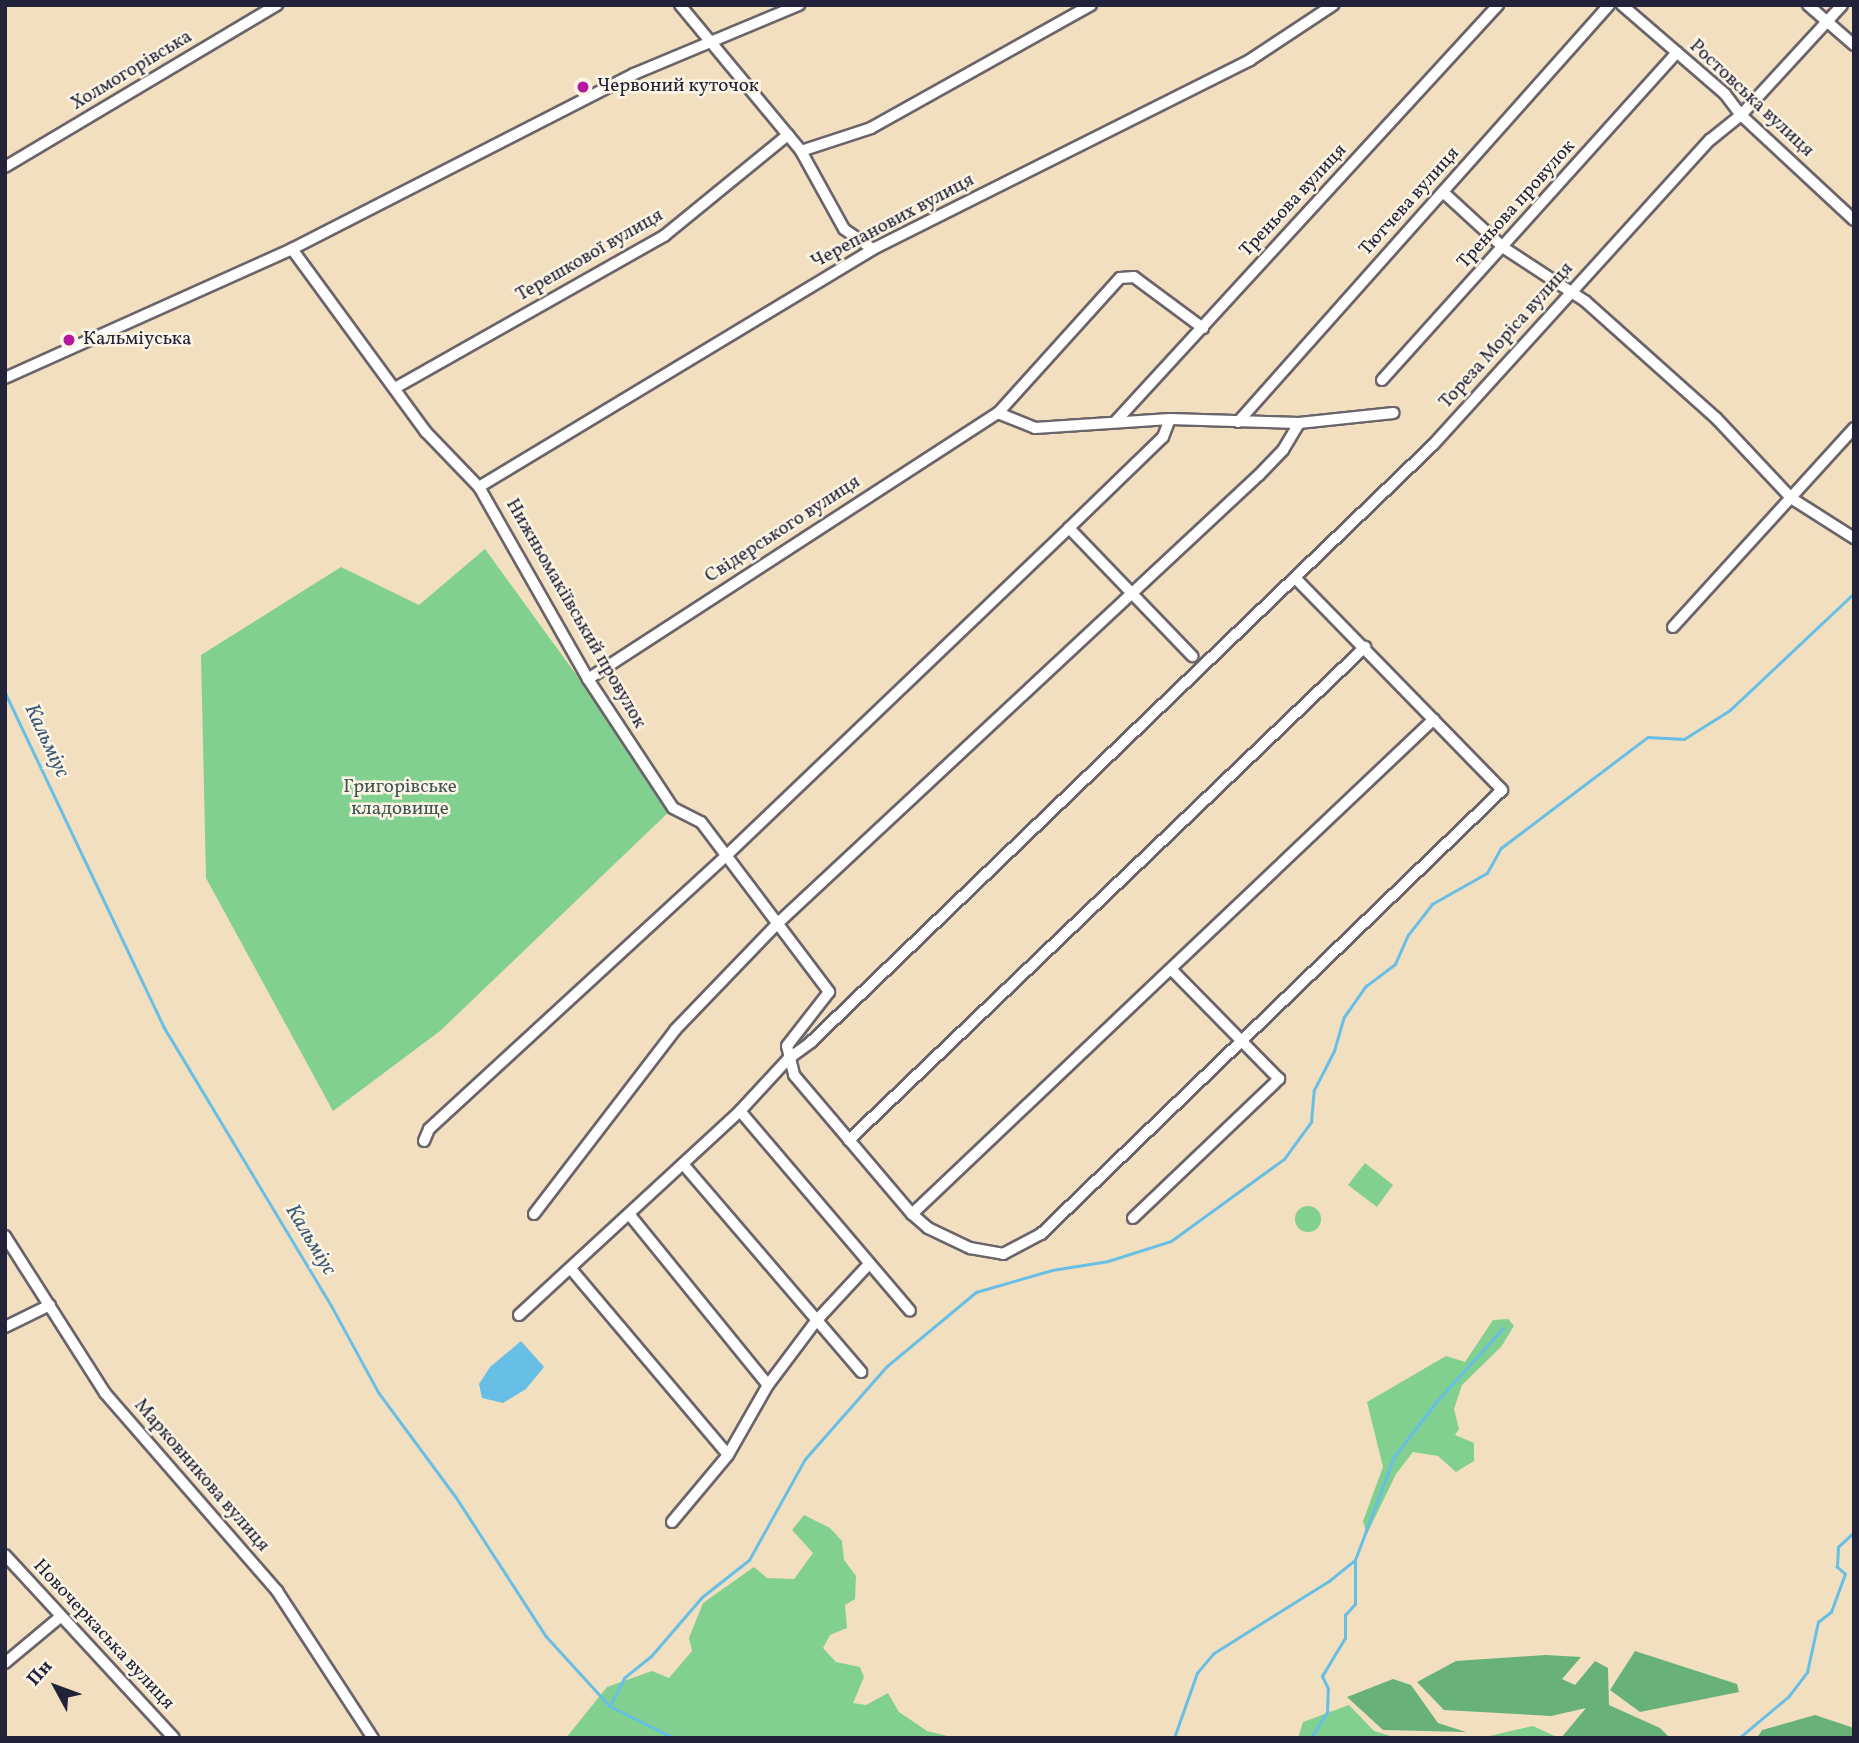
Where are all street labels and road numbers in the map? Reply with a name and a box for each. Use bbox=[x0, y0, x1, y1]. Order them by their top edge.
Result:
street label: Холмогорівська bbox=[67, 26, 197, 116]
street label: Ростовська вулиця bbox=[1684, 35, 1818, 163]
street label: Треньова провулок bbox=[1453, 136, 1581, 274]
street label: Треньова вулиця bbox=[1236, 140, 1352, 262]
street label: Тютчева вулиця bbox=[1355, 143, 1465, 261]
street label: Черепанових вулиця bbox=[808, 169, 978, 275]
street label: Терешкової вулиця bbox=[512, 205, 668, 307]
street label: Тореза Моріса вулиця bbox=[1435, 258, 1579, 414]
street label: Свiдерського вулиця bbox=[701, 471, 865, 589]
street label: Нижньомакіївський провулок bbox=[500, 495, 650, 733]
street label: Марковникова вулиця bbox=[128, 1395, 274, 1557]
street label: Новочеркаська вулиця bbox=[27, 1555, 179, 1715]

